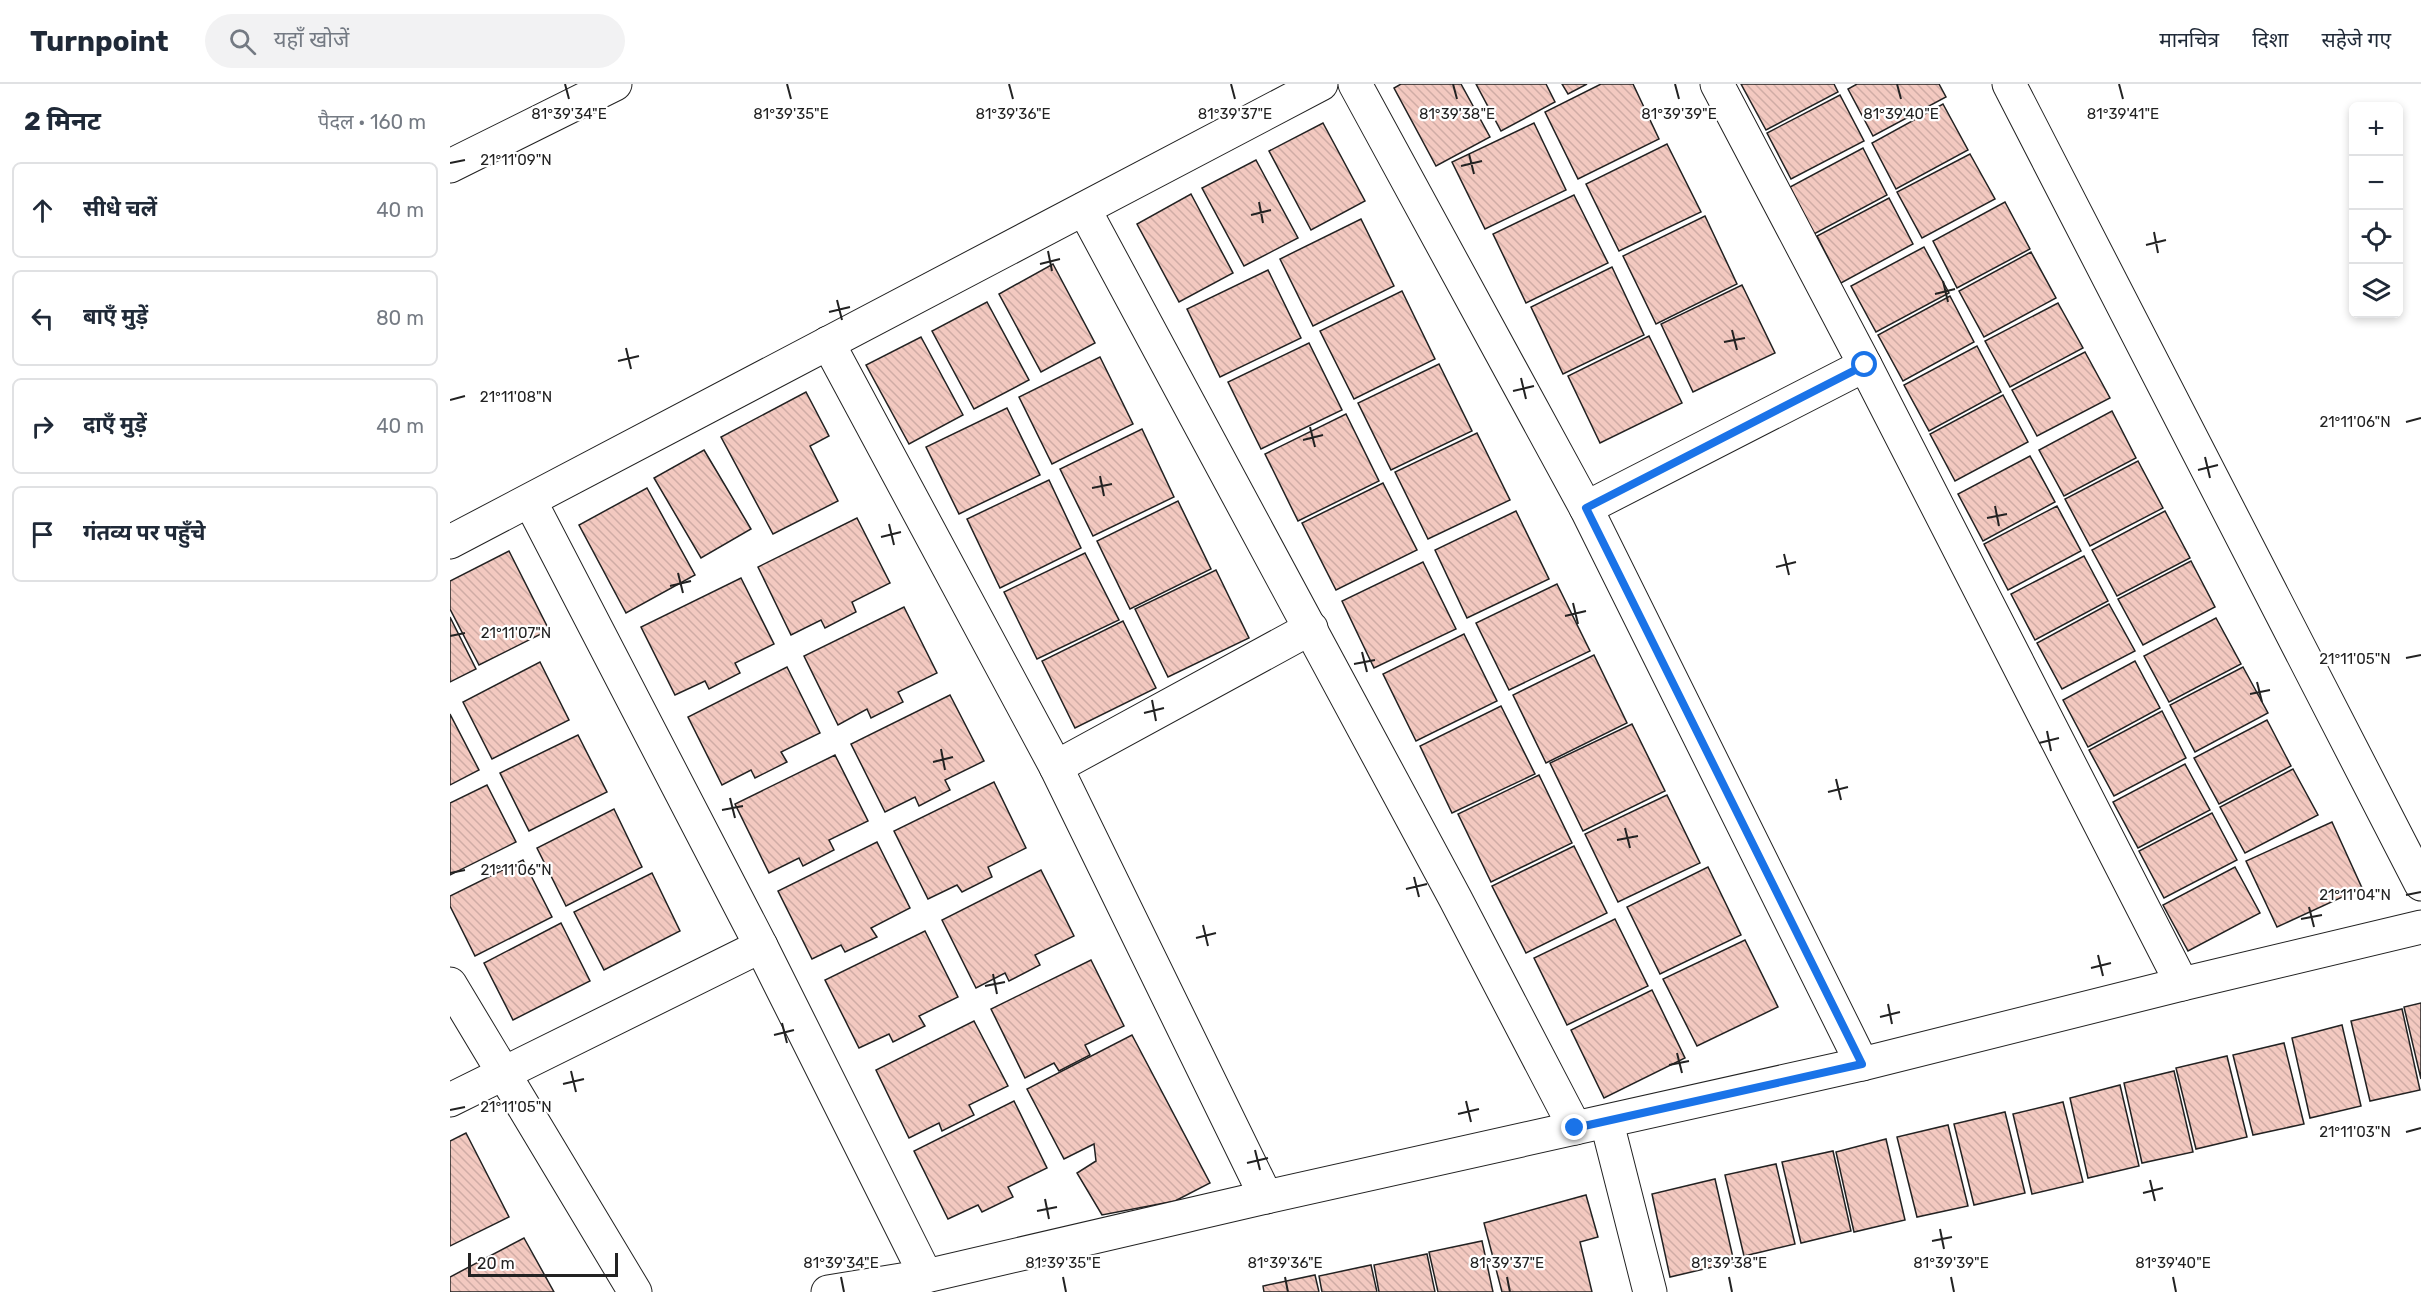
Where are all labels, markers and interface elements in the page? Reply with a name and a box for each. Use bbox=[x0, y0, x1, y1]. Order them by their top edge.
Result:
search box bbox=[205, 14, 625, 68]
text: Turnpoint bbox=[30, 25, 169, 58]
icon: search bbox=[226, 25, 259, 58]
text: यहाँ खोजें bbox=[274, 26, 349, 53]
text: मानचित्र bbox=[2159, 27, 2219, 52]
text: दिशा bbox=[2252, 27, 2288, 52]
text: सहेजे गए bbox=[2321, 27, 2391, 52]
map controls bbox=[2349, 102, 2403, 318]
button: + bbox=[2349, 102, 2403, 156]
text: 81°39'34"E bbox=[531, 105, 607, 123]
text: 81°39'35"E bbox=[753, 105, 829, 123]
text: 81°39'36"E bbox=[975, 105, 1051, 123]
text: 81°39'37"E bbox=[1198, 105, 1272, 123]
text: 81°39'38"E bbox=[1419, 105, 1495, 123]
text: 81°39'39"E bbox=[1641, 105, 1717, 123]
text: 81°39'40"E bbox=[1863, 105, 1939, 123]
text: 81°39'41"E bbox=[2087, 105, 2159, 123]
text: 2 मिनट bbox=[24, 106, 101, 137]
text: पैदल · 160 m bbox=[318, 110, 426, 134]
text: 21°11'09"N bbox=[480, 151, 552, 169]
button: − bbox=[2349, 156, 2403, 210]
icon: ahead bbox=[26, 194, 59, 227]
text: सीधे चलें bbox=[83, 195, 157, 222]
text: 40 m bbox=[376, 198, 424, 222]
button: locate bbox=[2349, 210, 2403, 264]
button: layers bbox=[2349, 264, 2403, 318]
icon: left bbox=[26, 302, 59, 335]
text: बाएँ मुड़ें bbox=[83, 303, 148, 330]
text: 80 m bbox=[376, 306, 424, 330]
route start bbox=[1851, 351, 1877, 377]
text: 21°11'08"N bbox=[480, 388, 552, 406]
icon: right bbox=[26, 410, 59, 443]
text: दाएँ मुड़ें bbox=[83, 411, 147, 438]
text: 21°11'06"N bbox=[2319, 413, 2391, 431]
text: 40 m bbox=[376, 414, 424, 438]
icon: arrive bbox=[26, 518, 59, 551]
text: गंतव्य पर पहुँचे bbox=[83, 519, 205, 546]
text: 21°11'07"N bbox=[481, 624, 551, 642]
text: 21°11'05"N bbox=[2319, 650, 2391, 668]
text: 21°11'06"N bbox=[480, 861, 552, 879]
text: 21°11'04"N bbox=[2319, 886, 2391, 904]
text: 21°11'05"N bbox=[480, 1098, 552, 1116]
route end bbox=[1561, 1114, 1587, 1140]
text: 21°11'03"N bbox=[2319, 1123, 2391, 1141]
scale bar bbox=[468, 1250, 618, 1278]
text: 20 m bbox=[477, 1254, 515, 1273]
text: 81°39'34"E bbox=[803, 1254, 879, 1272]
text: 81°39'35"E bbox=[1025, 1254, 1101, 1272]
text: 81°39'36"E bbox=[1247, 1254, 1323, 1272]
text: 81°39'37"E bbox=[1470, 1254, 1544, 1272]
text: 81°39'38"E bbox=[1691, 1254, 1767, 1272]
text: 81°39'39"E bbox=[1913, 1254, 1989, 1272]
text: 81°39'40"E bbox=[2135, 1254, 2211, 1272]

